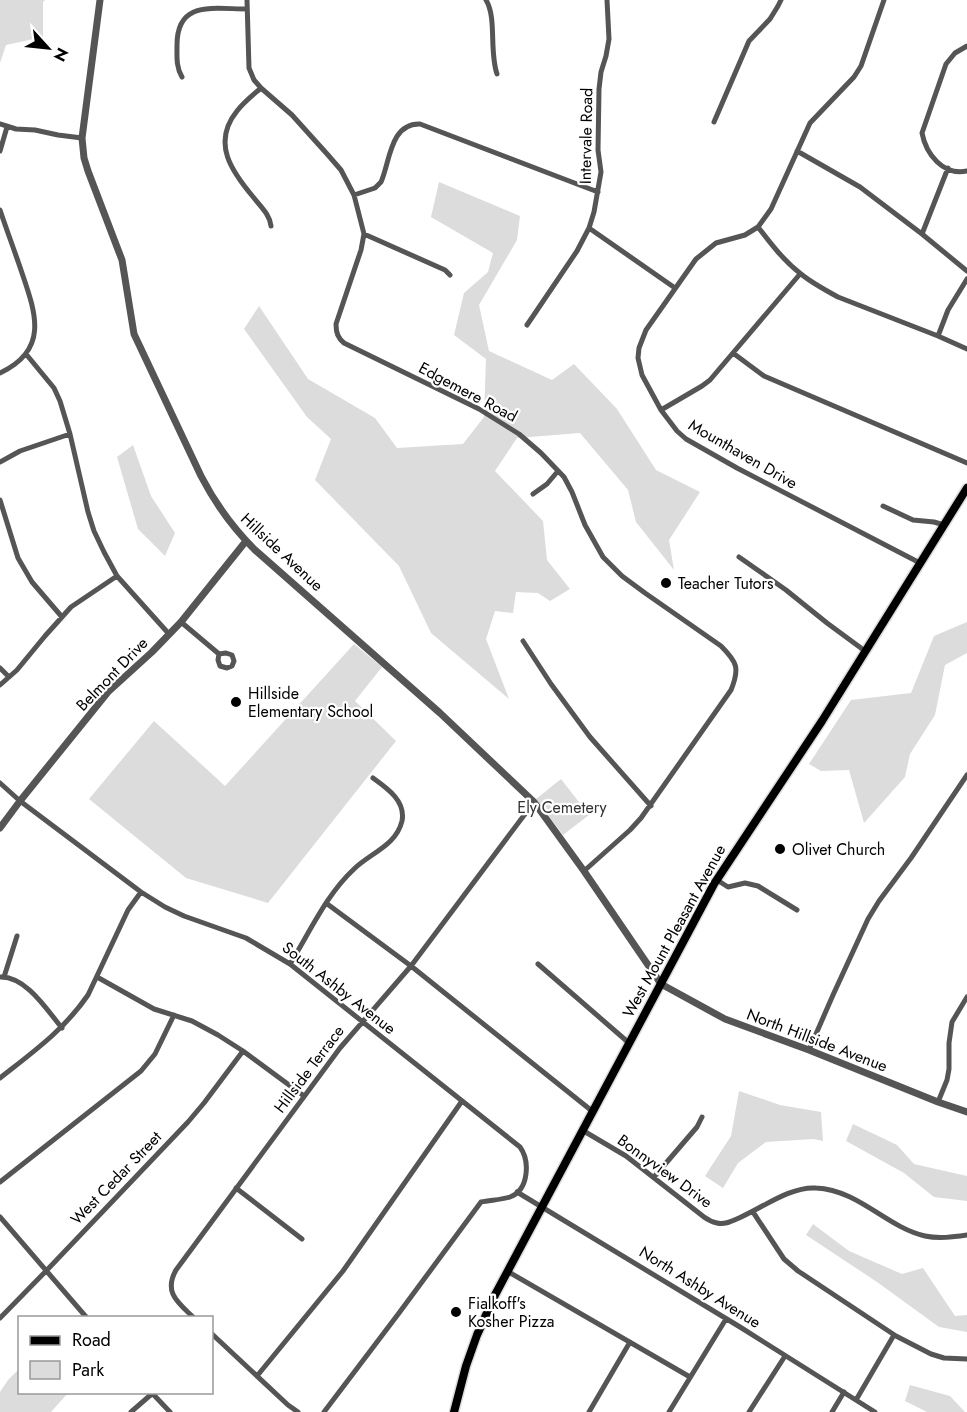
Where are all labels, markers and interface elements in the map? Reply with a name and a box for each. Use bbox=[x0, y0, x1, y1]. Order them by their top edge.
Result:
north arrow bbox=[18, 18, 78, 78]
text: N bbox=[48, 44, 74, 65]
street label: Intervale Road bbox=[574, 88, 598, 184]
street label: Edgemere Road bbox=[415, 356, 521, 428]
street label: Mounthaven Drive bbox=[684, 413, 802, 495]
street label: Hillside Avenue bbox=[236, 508, 328, 596]
place label: Teacher Tutors bbox=[678, 572, 773, 595]
marker: Teacher Tutors bbox=[659, 576, 673, 590]
street label: Belmont Drive bbox=[71, 632, 153, 716]
place label: Hillside Elementary School bbox=[248, 682, 373, 723]
marker: Hillside Elementary School bbox=[229, 695, 243, 709]
park label: Ely Cemetery bbox=[517, 796, 608, 819]
place label: Olivet Church bbox=[792, 838, 885, 861]
street label: West Mount Pleasant Avenue bbox=[617, 840, 731, 1022]
marker: Olivet Church bbox=[773, 842, 787, 856]
street label: South Ashby Avenue bbox=[277, 936, 401, 1040]
street label: North Hillside Avenue bbox=[743, 1003, 891, 1077]
street label: Hillside Terrace bbox=[268, 1020, 350, 1118]
street label: West Cedar Street bbox=[65, 1126, 167, 1230]
street label: Bonnyview Drive bbox=[613, 1129, 717, 1213]
street label: North Ashby Avenue bbox=[635, 1240, 765, 1334]
place label: Fialkoff's Kosher Pizza bbox=[468, 1292, 555, 1333]
marker: Fialkoff's Kosher Pizza bbox=[449, 1305, 463, 1319]
legend bbox=[18, 1316, 213, 1394]
text: Road bbox=[72, 1327, 111, 1353]
text: Park bbox=[72, 1357, 104, 1383]

